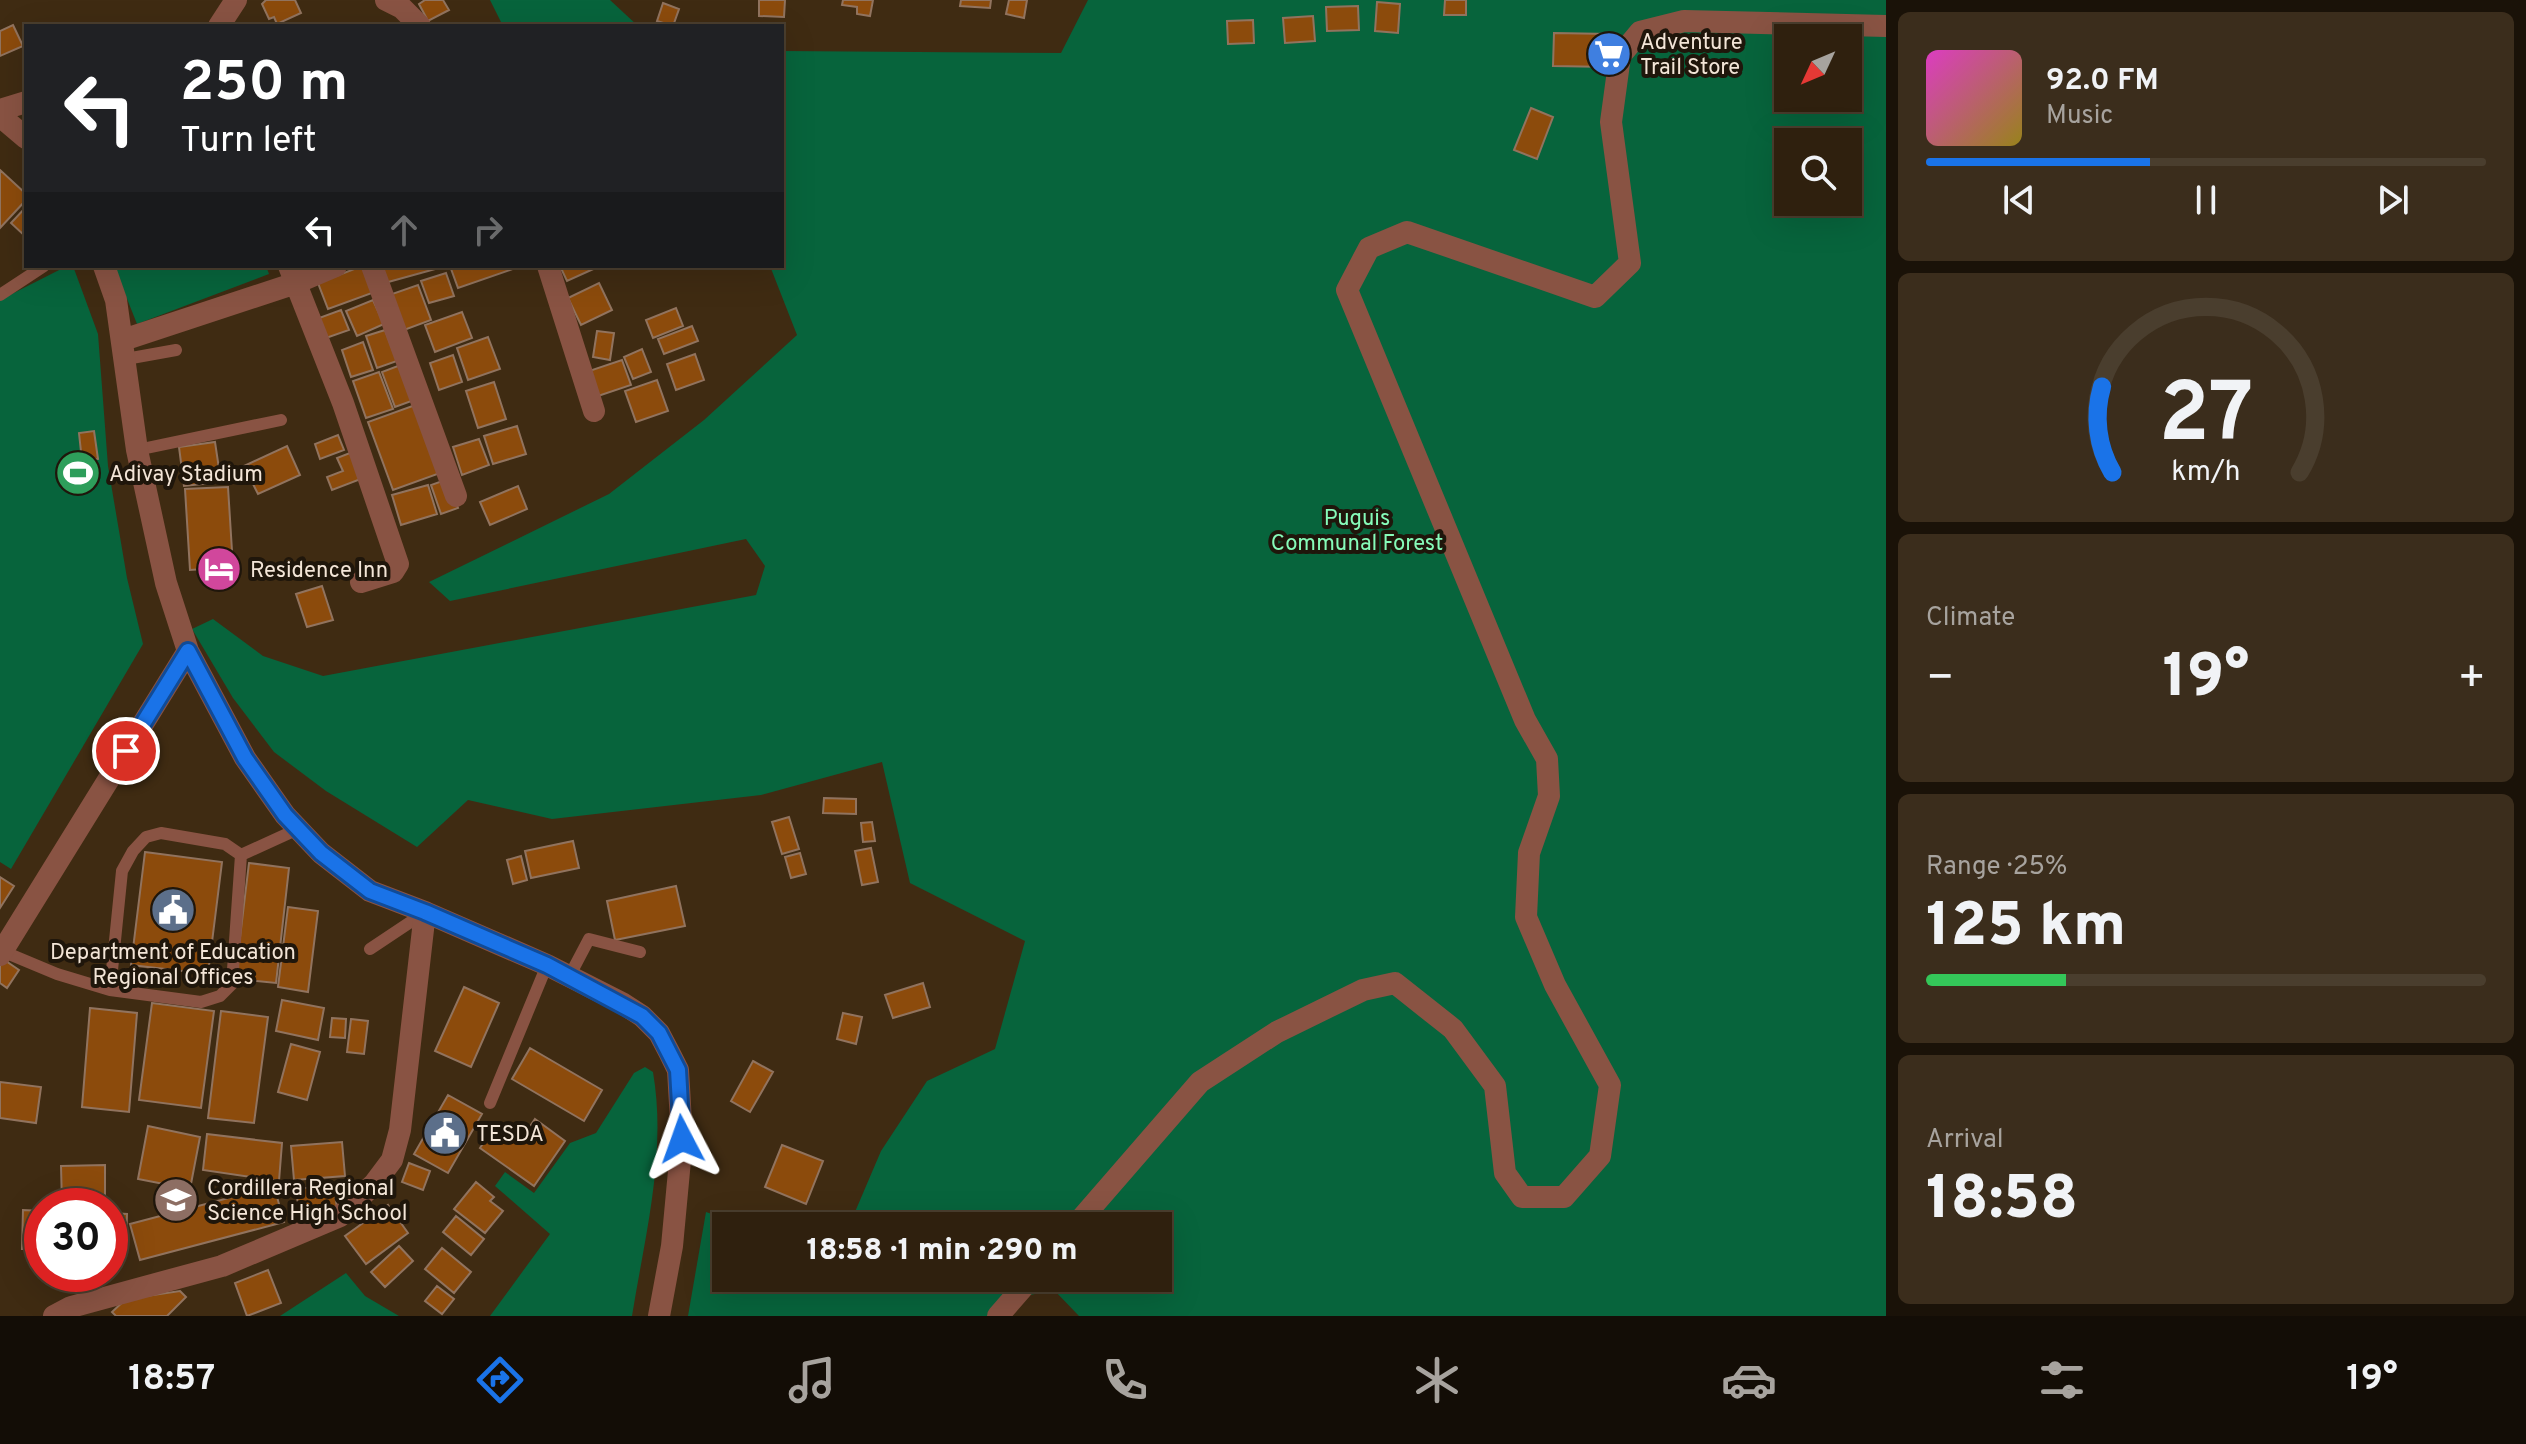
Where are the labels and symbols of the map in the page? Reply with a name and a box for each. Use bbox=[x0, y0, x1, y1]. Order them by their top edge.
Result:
north arrow bbox=[1774, 24, 1862, 112]
supermarket icon: Adventure Trail Store bbox=[1585, 30, 1633, 78]
place label: Adventure Trail Store bbox=[1640, 30, 1743, 82]
sports icon: Adivay Stadium bbox=[54, 449, 102, 497]
place label: Adivay Stadium bbox=[109, 462, 263, 489]
park label: Puguis Communal Forest bbox=[1271, 506, 1443, 558]
hotel icon: Residence Inn bbox=[195, 545, 243, 593]
place label: Residence Inn bbox=[250, 558, 388, 585]
pin bbox=[92, 717, 160, 785]
public building icon: Department of Education Regional Offices bbox=[149, 886, 197, 934]
place label: Department of Education Regional Offices bbox=[50, 940, 296, 992]
position arrow bbox=[640, 1097, 724, 1181]
public building icon: TESDA bbox=[421, 1109, 469, 1157]
place label: TESDA bbox=[476, 1122, 544, 1149]
school or university icon: Cordillera Regional Science High School bbox=[152, 1176, 200, 1224]
place label: Cordillera Regional Science High School bbox=[207, 1176, 407, 1228]
speed limit sign: 30 bbox=[24, 1188, 128, 1292]

